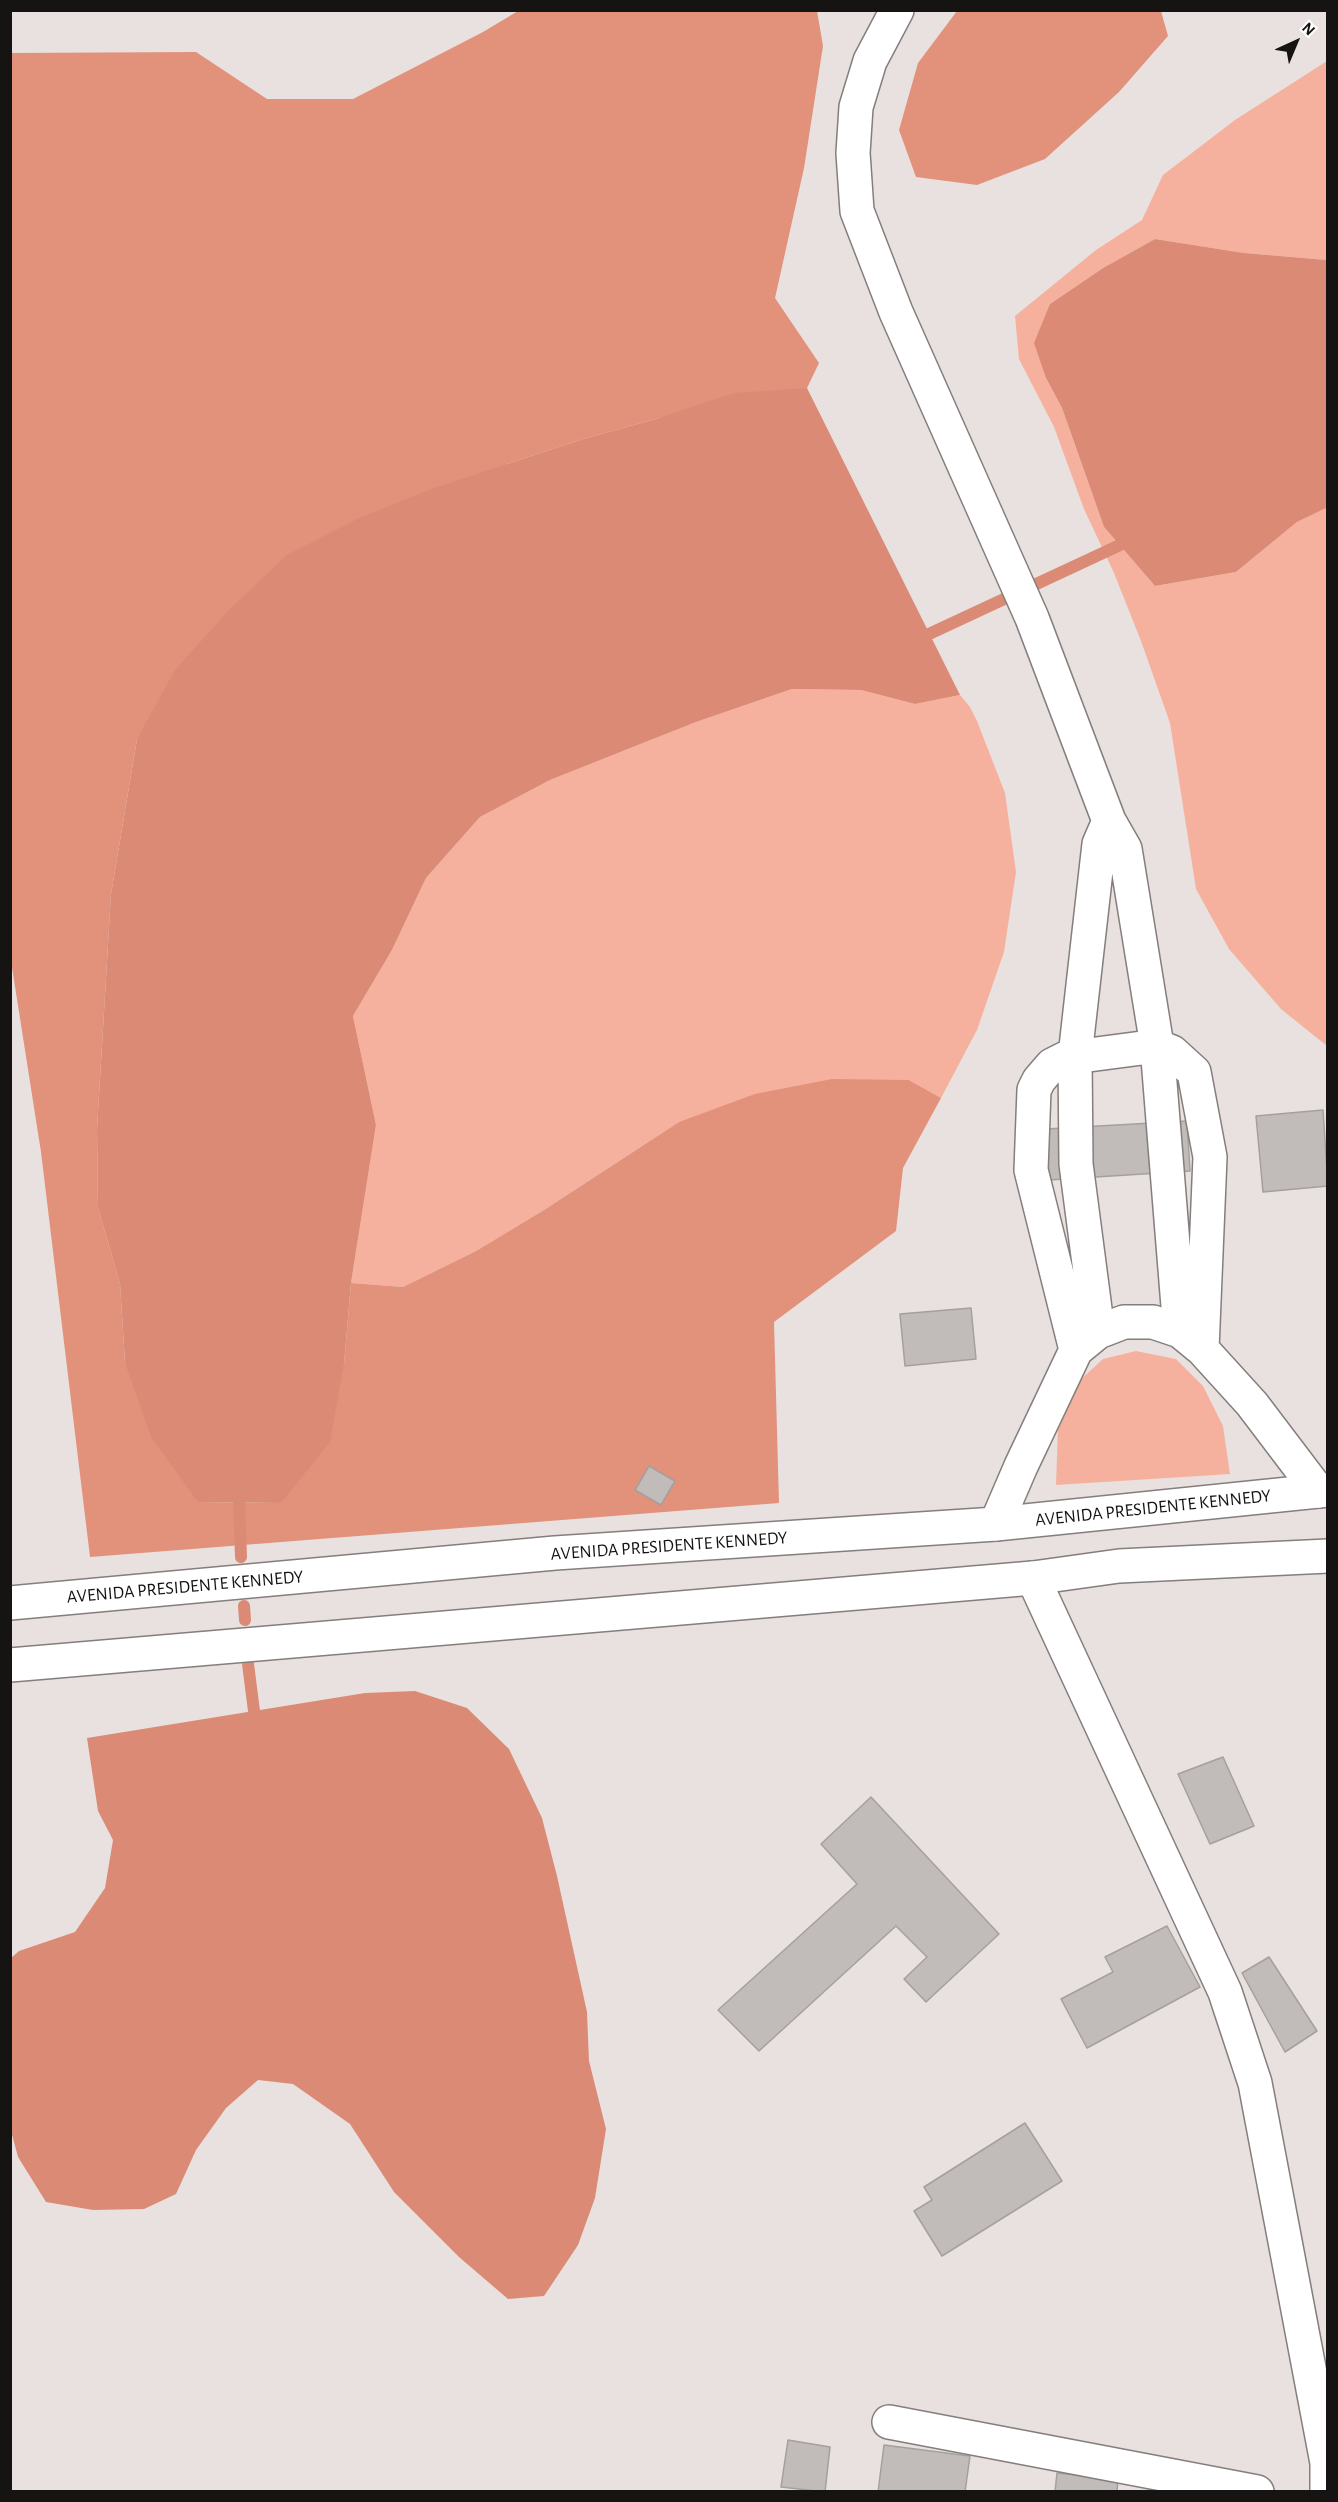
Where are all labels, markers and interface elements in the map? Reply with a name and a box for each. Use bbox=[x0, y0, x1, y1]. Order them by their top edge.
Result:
north arrow bbox=[1266, 12, 1326, 72]
text: N bbox=[1299, 19, 1318, 39]
street label: AVENIDA PRESIDENTE KENNEDY bbox=[1034, 1485, 1272, 1531]
street label: AVENIDA PRESIDENTE KENNEDY bbox=[550, 1527, 788, 1565]
street label: AVENIDA PRESIDENTE KENNEDY bbox=[66, 1566, 304, 1608]

